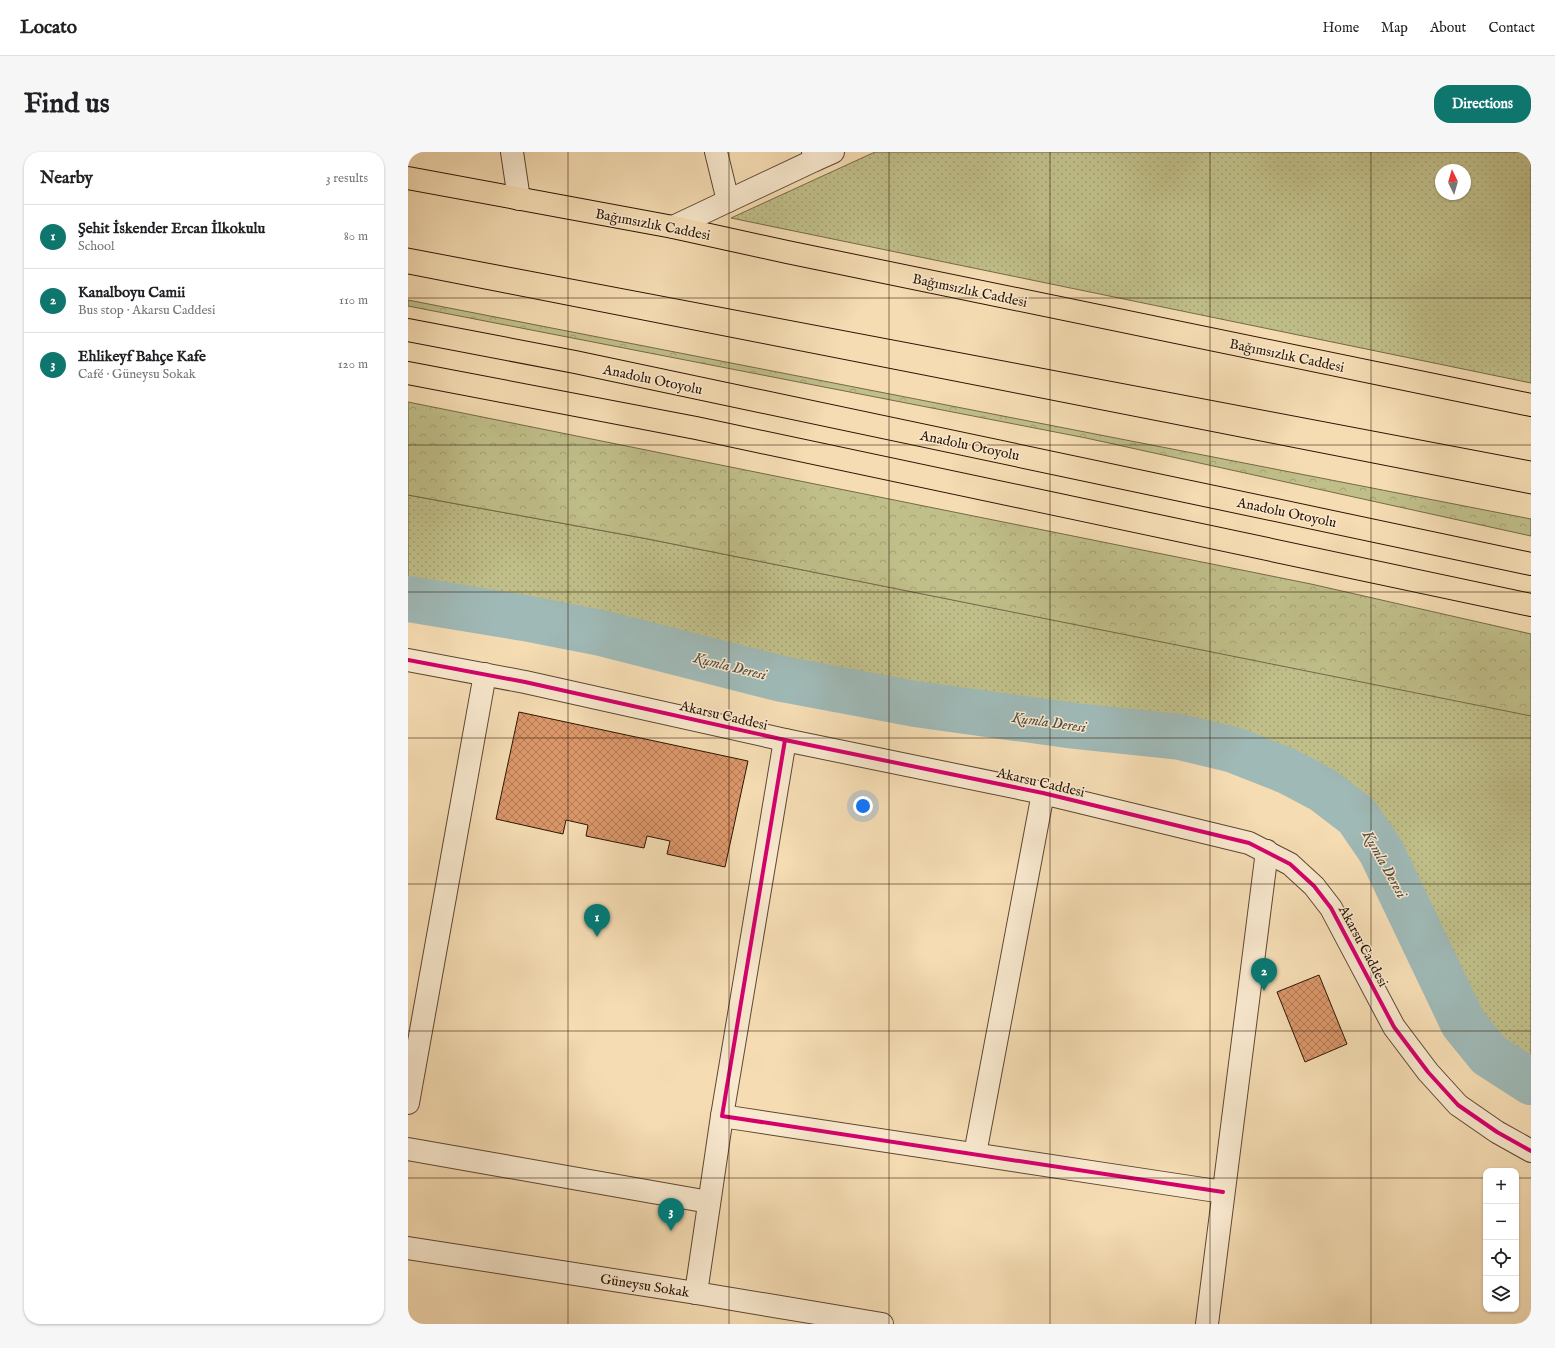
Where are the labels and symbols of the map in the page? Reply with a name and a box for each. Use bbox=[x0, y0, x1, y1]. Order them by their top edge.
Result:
north arrow bbox=[1435, 164, 1471, 200]
street label: Bağımsızlık Caddesi bbox=[594, 205, 712, 245]
street label: Bağımsızlık Caddesi bbox=[911, 270, 1029, 312]
street label: Bağımsızlık Caddesi bbox=[1228, 335, 1346, 377]
street label: Anadolu Otoyolu bbox=[601, 360, 704, 399]
street label: Anadolu Otoyolu bbox=[918, 426, 1021, 465]
street label: Anadolu Otoyolu bbox=[1235, 493, 1338, 532]
water label: Kumla Deresi bbox=[690, 648, 770, 685]
street label: Akarsu Caddesi bbox=[677, 697, 770, 735]
water label: Kumla Deresi bbox=[1010, 708, 1089, 737]
street label: Akarsu Caddesi bbox=[994, 764, 1087, 802]
your location bbox=[853, 796, 873, 816]
water label: Kumla Deresi bbox=[1358, 826, 1412, 903]
street label: Akarsu Caddesi bbox=[1334, 902, 1392, 990]
pin: 1 bbox=[584, 904, 610, 937]
pin: 2 bbox=[1251, 958, 1277, 991]
pin: 3 bbox=[658, 1198, 684, 1231]
street label: Güneysu Sokak bbox=[599, 1270, 691, 1302]

